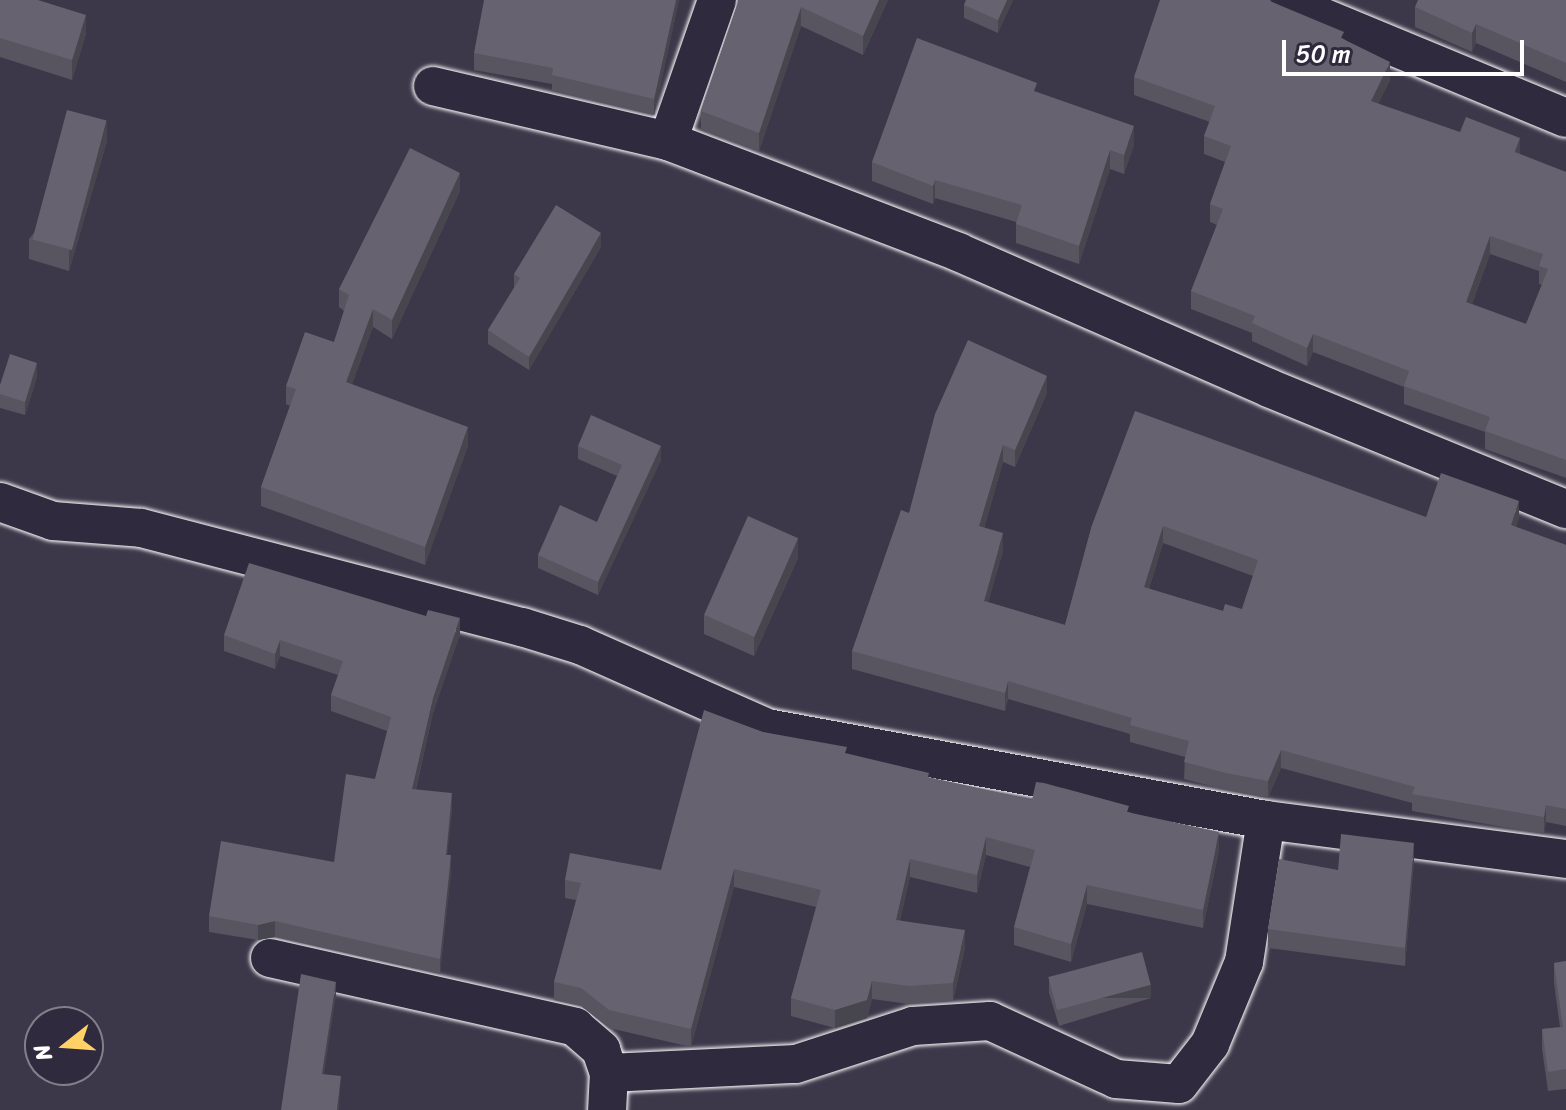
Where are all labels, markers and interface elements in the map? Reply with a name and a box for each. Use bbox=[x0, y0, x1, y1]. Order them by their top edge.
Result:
scale bar bbox=[1286, 24, 1528, 74]
text: 50 m bbox=[1296, 33, 1351, 75]
north arrow bbox=[24, 1006, 104, 1086]
text: N bbox=[22, 1040, 63, 1066]

